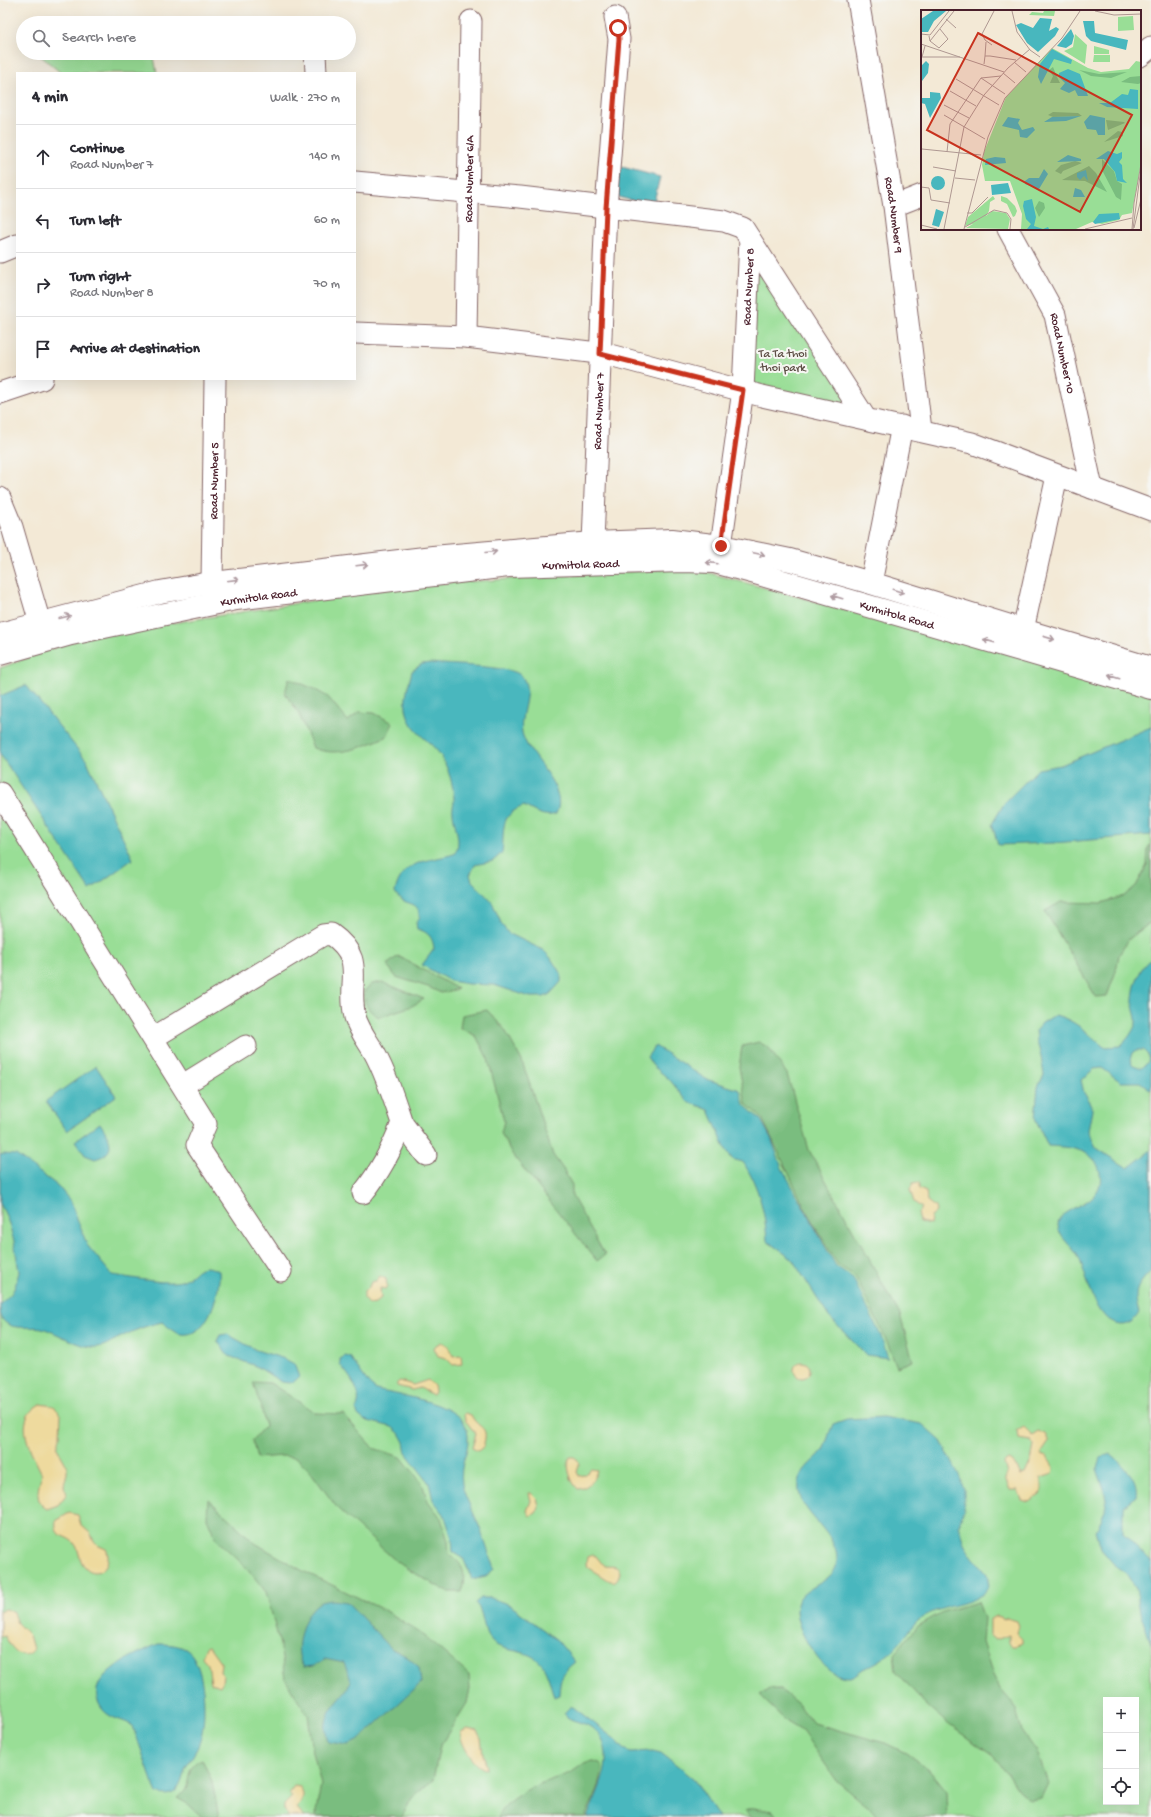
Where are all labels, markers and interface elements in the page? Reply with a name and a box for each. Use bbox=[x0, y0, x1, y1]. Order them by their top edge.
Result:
inset map bbox=[921, 10, 1141, 230]
search box bbox=[16, 16, 356, 60]
route start bbox=[609, 19, 627, 37]
icon: search bbox=[30, 27, 52, 49]
text: Search here bbox=[62, 29, 136, 47]
text: 4 min bbox=[32, 88, 68, 108]
text: Walk · 270 m bbox=[270, 91, 340, 106]
street label: Road Number 6/A bbox=[463, 135, 478, 223]
text: Continue bbox=[70, 140, 124, 158]
icon: ahead bbox=[32, 146, 54, 168]
text: 140 m bbox=[309, 149, 340, 164]
text: Road Number 7 bbox=[70, 158, 153, 173]
street label: Road Number 9 bbox=[880, 176, 905, 254]
icon: left bbox=[32, 210, 54, 232]
text: Turn left bbox=[70, 212, 121, 230]
text: 60 m bbox=[314, 213, 340, 228]
street label: Road Number 8 bbox=[741, 247, 759, 326]
text: Turn right bbox=[70, 268, 130, 286]
icon: right bbox=[32, 274, 54, 296]
text: 70 m bbox=[314, 277, 340, 292]
text: Road Number 8 bbox=[70, 286, 154, 301]
street label: Road Number 10 bbox=[1046, 312, 1077, 395]
icon: arrive bbox=[32, 338, 54, 360]
text: Arrive at destination bbox=[70, 340, 200, 358]
park label: Ta Ta thoi thoi park bbox=[758, 348, 808, 376]
street label: Road Number 7 bbox=[592, 372, 609, 450]
street label: Road Number 5 bbox=[208, 442, 223, 520]
route end bbox=[712, 537, 730, 555]
one-way arrow bbox=[484, 548, 497, 555]
one-way arrow bbox=[752, 550, 765, 558]
street label: Kurmitola Road bbox=[542, 558, 620, 574]
one-way arrow bbox=[706, 559, 719, 567]
one-way arrow bbox=[355, 561, 368, 569]
one-way arrow bbox=[226, 576, 239, 584]
street label: Kurmitola Road bbox=[219, 587, 299, 611]
one-way arrow bbox=[891, 588, 904, 595]
one-way arrow bbox=[831, 593, 844, 600]
street label: Kurmitola Road bbox=[858, 599, 937, 634]
one-way arrow bbox=[58, 613, 71, 620]
one-way arrow bbox=[1042, 635, 1055, 642]
one-way arrow bbox=[982, 637, 995, 644]
one-way arrow bbox=[1107, 673, 1120, 680]
map controls bbox=[1103, 1697, 1139, 1805]
button: + bbox=[1103, 1697, 1139, 1733]
button: − bbox=[1103, 1733, 1139, 1769]
button: locate bbox=[1103, 1769, 1139, 1805]

